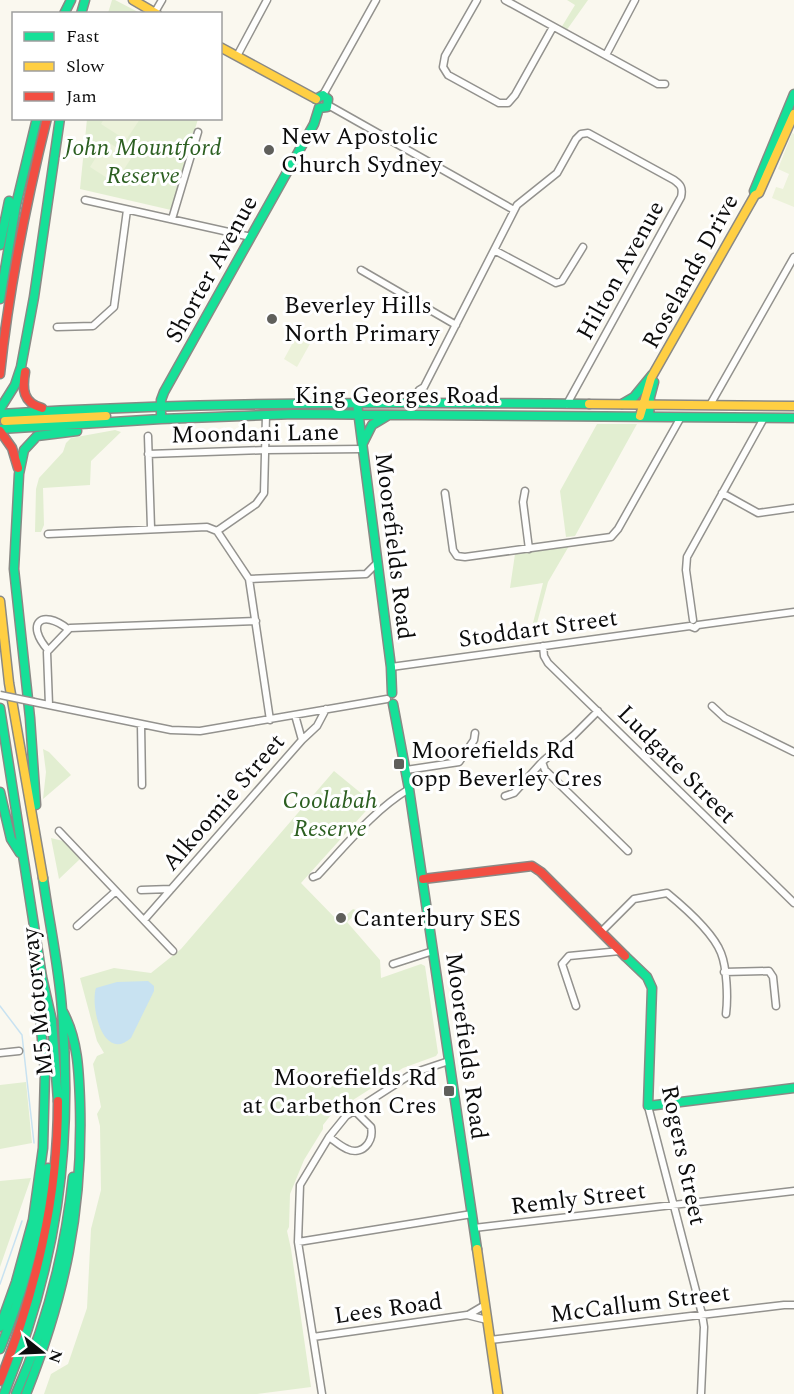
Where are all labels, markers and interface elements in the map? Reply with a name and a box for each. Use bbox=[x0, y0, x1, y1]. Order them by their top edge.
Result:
legend bbox=[12, 12, 222, 120]
text: Fast bbox=[66, 23, 99, 50]
text: Slow bbox=[66, 53, 105, 80]
text: Jam bbox=[66, 83, 97, 110]
place label: New Apostolic Church Sydney bbox=[281, 119, 444, 183]
park label: John Mountford Reserve bbox=[62, 130, 222, 194]
marker: New Apostolic Church Sydney bbox=[262, 143, 276, 157]
street label: Roselands Drive bbox=[633, 187, 748, 355]
street label: Shorter Avenue bbox=[156, 189, 267, 350]
street label: Hilton Avenue bbox=[568, 194, 674, 347]
place label: Beverley Hills North Primary bbox=[284, 288, 441, 352]
marker: Beverley Hills North Primary bbox=[265, 312, 279, 326]
street label: King Georges Road bbox=[295, 378, 499, 414]
street label: Moondani Lane bbox=[171, 415, 339, 453]
street label: Moorefields Road bbox=[365, 450, 423, 642]
street label: Stoddart Street bbox=[456, 600, 620, 658]
street label: Ludgate Street bbox=[608, 697, 744, 833]
street label: Alkoomie Street bbox=[154, 726, 294, 880]
place label: Moorefields Rd opp Beverley Cres bbox=[411, 733, 603, 797]
marker: Moorefields Rd opp Beverley Cres bbox=[392, 757, 406, 771]
park label: Coolabah Reserve bbox=[283, 783, 377, 847]
place label: Canterbury SES bbox=[353, 901, 521, 937]
marker: Canterbury SES bbox=[334, 911, 348, 925]
street label: M5 Motorway bbox=[12, 924, 64, 1078]
street label: Moorefields Road bbox=[435, 950, 497, 1142]
place label: Moorefields Rd at Carbethon Cres bbox=[243, 1060, 437, 1124]
street label: Rogers Street bbox=[651, 1082, 715, 1228]
marker: Moorefields Rd at Carbethon Cres bbox=[442, 1084, 456, 1098]
street label: Remly Street bbox=[509, 1173, 648, 1225]
street label: McCallum Street bbox=[548, 1275, 732, 1333]
street label: Lees Road bbox=[332, 1284, 445, 1334]
north arrow bbox=[12, 1322, 72, 1382]
text: N bbox=[42, 1346, 69, 1366]

